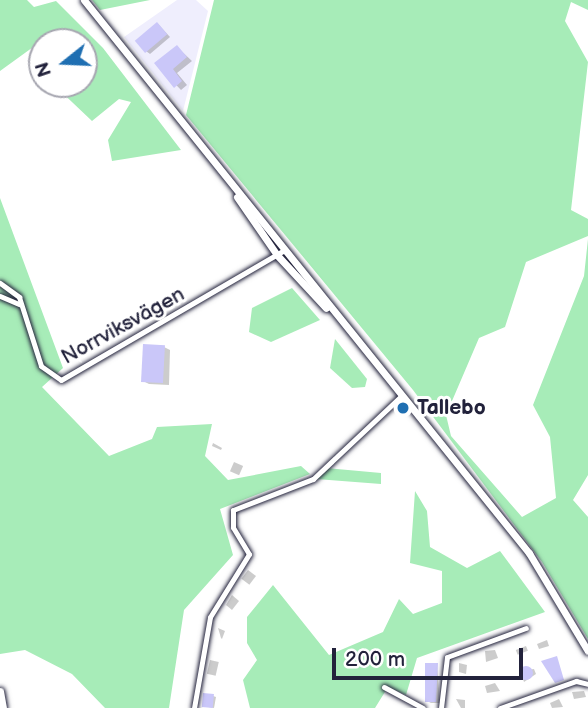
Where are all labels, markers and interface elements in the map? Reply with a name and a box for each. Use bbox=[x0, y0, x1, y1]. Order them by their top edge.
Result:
north arrow bbox=[28, 28, 98, 98]
text: N bbox=[31, 59, 58, 79]
street label: Norrviksvägen bbox=[57, 282, 189, 370]
place label: Tallebo bbox=[417, 395, 486, 421]
marker: Tallebo bbox=[395, 400, 411, 416]
scale bar bbox=[336, 634, 527, 678]
text: 200 m bbox=[345, 647, 405, 672]

